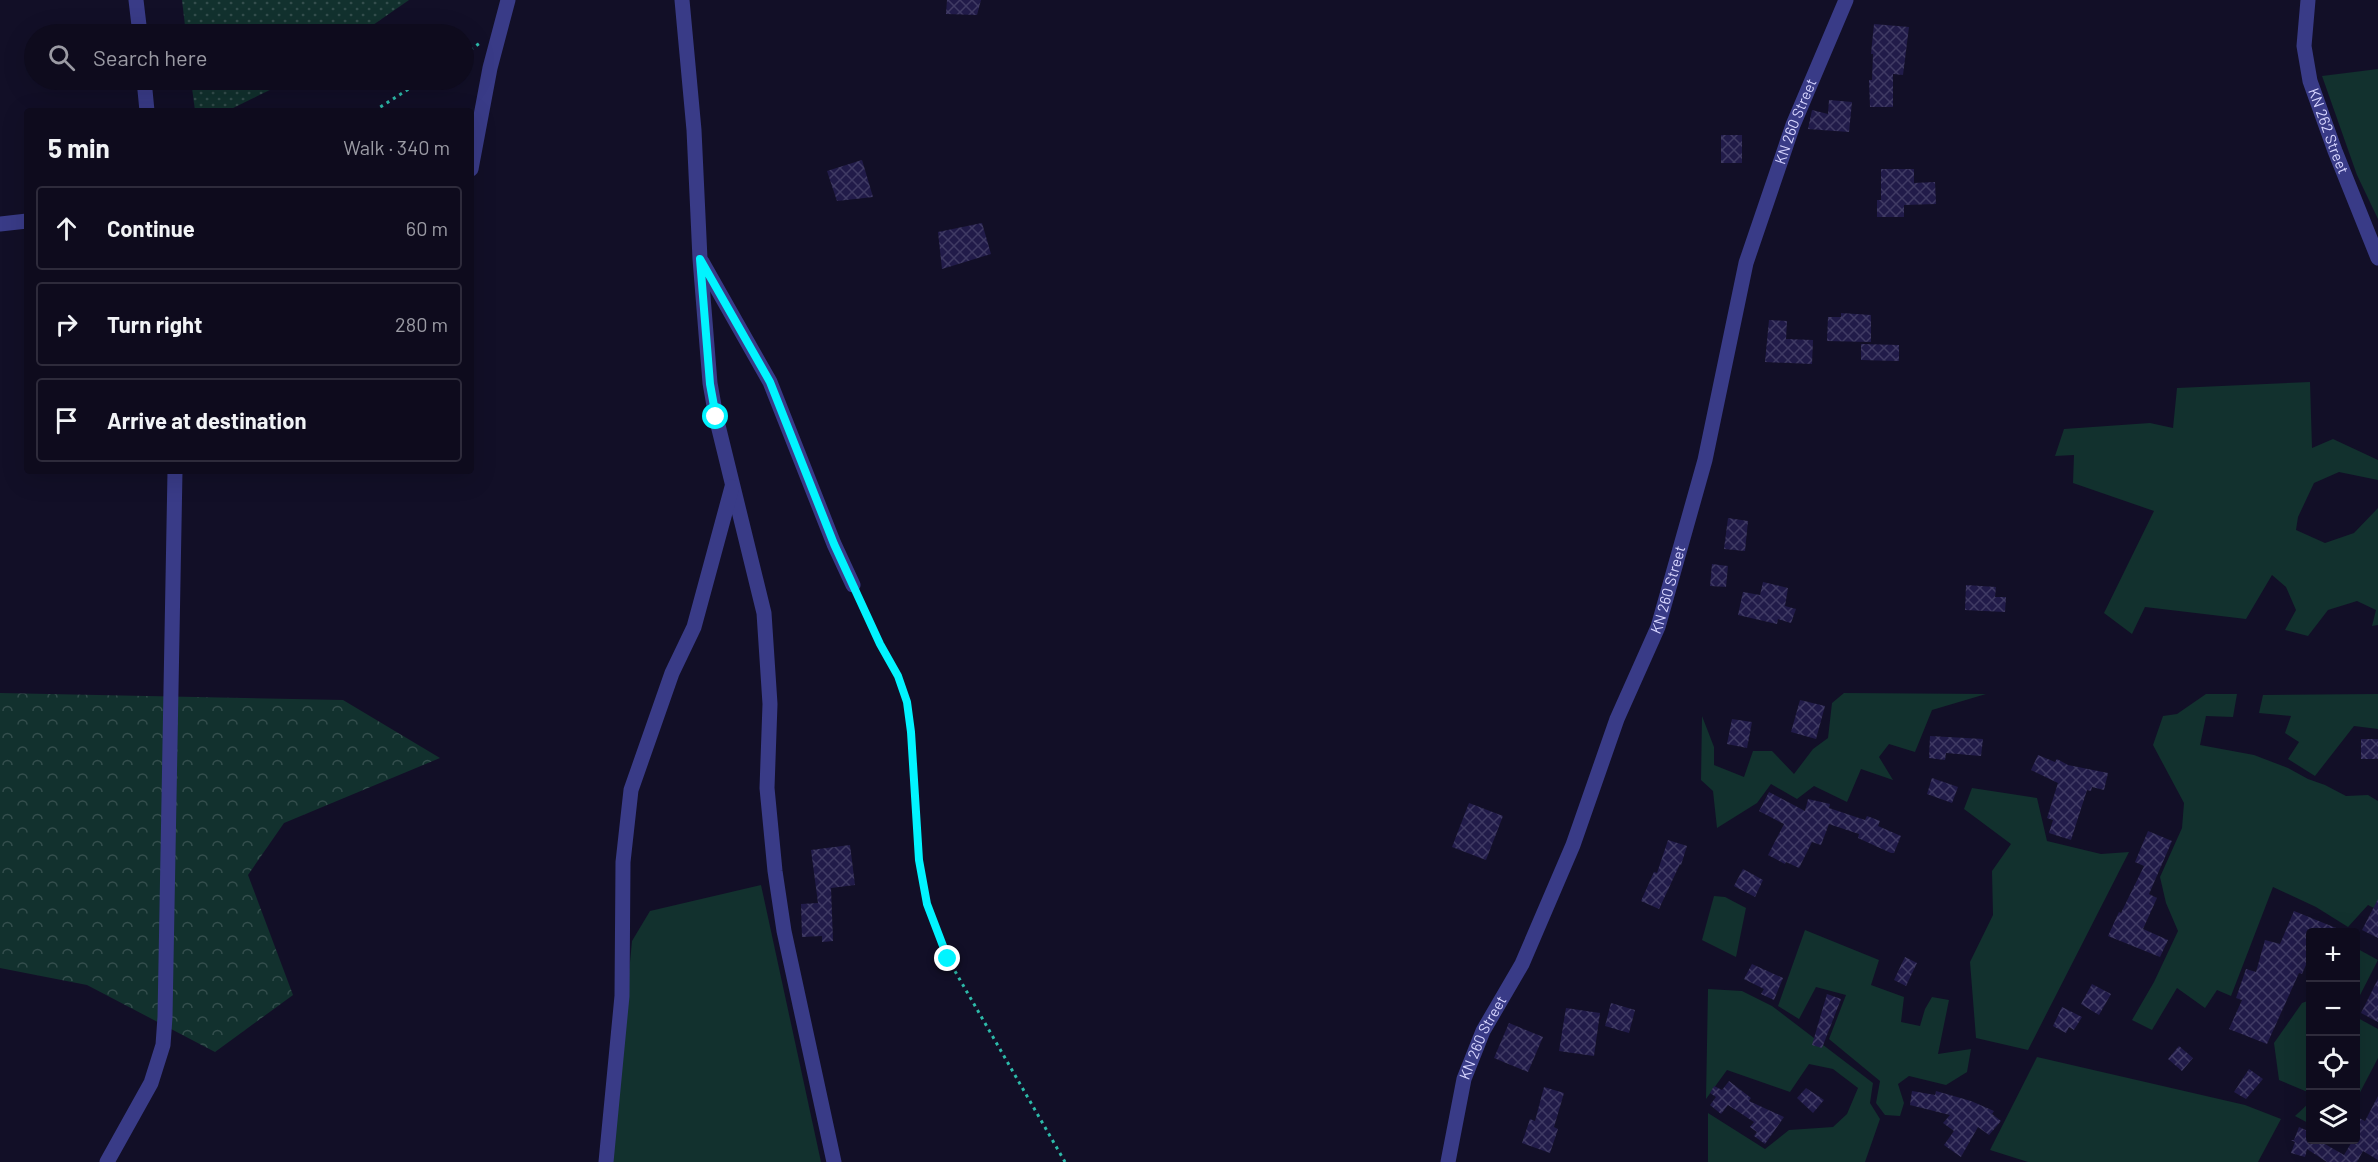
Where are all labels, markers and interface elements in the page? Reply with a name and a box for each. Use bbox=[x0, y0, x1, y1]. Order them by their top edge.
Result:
search box bbox=[24, 24, 474, 90]
icon: search bbox=[45, 41, 78, 74]
text: Search here bbox=[93, 44, 207, 70]
street label: KN 260 Street bbox=[1770, 76, 1820, 167]
street label: KN 262 Street bbox=[2305, 85, 2353, 176]
text: 5 min bbox=[48, 132, 110, 163]
text: Walk · 340 m bbox=[343, 135, 450, 159]
icon: ahead bbox=[50, 212, 83, 245]
text: Continue bbox=[107, 215, 195, 241]
text: 60 m bbox=[406, 216, 448, 240]
icon: right bbox=[50, 308, 83, 341]
text: Turn right bbox=[107, 311, 202, 337]
text: 280 m bbox=[395, 312, 448, 336]
route start bbox=[702, 403, 728, 429]
icon: arrive bbox=[50, 404, 83, 437]
text: Arrive at destination bbox=[107, 407, 306, 433]
street label: KN 260 Street bbox=[1646, 543, 1688, 636]
map controls bbox=[2306, 928, 2360, 1144]
button: + bbox=[2306, 928, 2360, 982]
route end bbox=[934, 945, 960, 971]
button: − bbox=[2306, 982, 2360, 1036]
street label: KN 260 Street bbox=[1455, 992, 1510, 1082]
button: locate bbox=[2306, 1036, 2360, 1090]
button: layers bbox=[2306, 1090, 2360, 1144]

